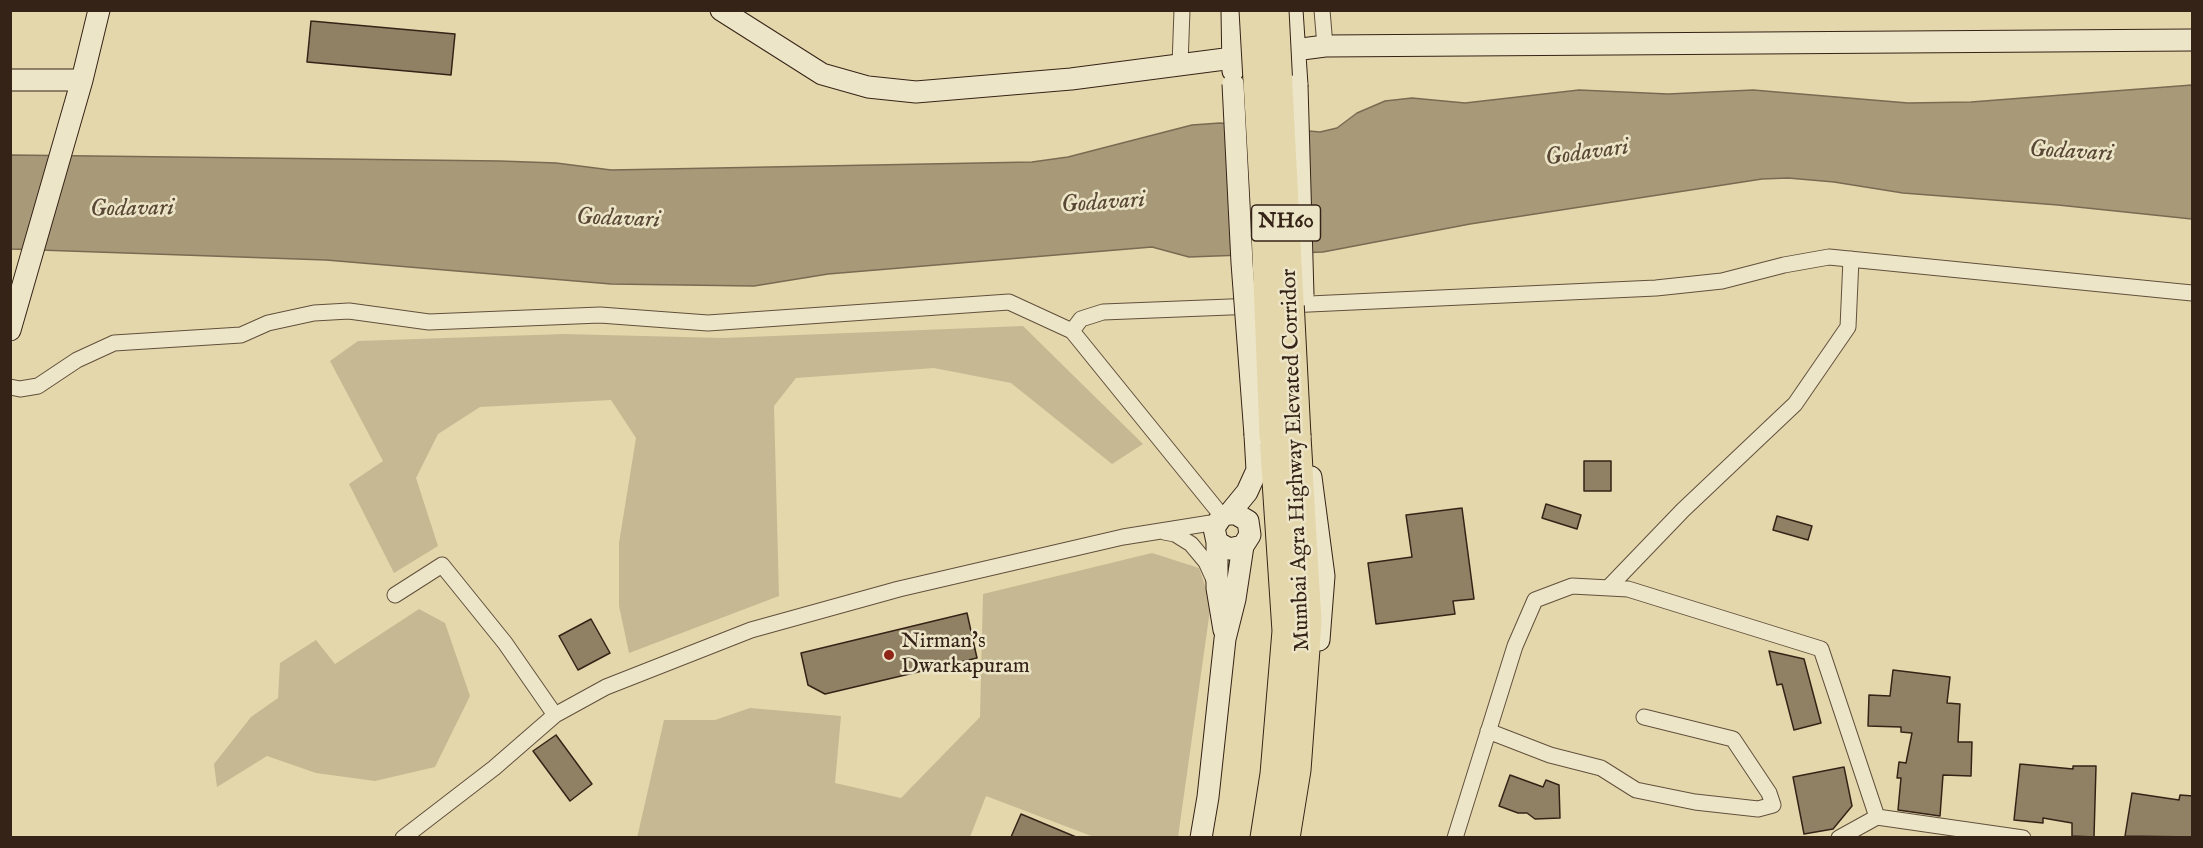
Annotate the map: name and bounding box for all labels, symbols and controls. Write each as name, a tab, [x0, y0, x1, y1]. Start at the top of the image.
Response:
water label: Godavari	[1543, 134, 1631, 174]
water label: Godavari	[2028, 136, 2114, 170]
water label: Godavari	[1060, 187, 1146, 221]
water label: Godavari	[90, 195, 174, 225]
water label: Godavari	[575, 204, 661, 236]
road number: NH60	[1252, 205, 1320, 241]
street label: Mumbai Agra Highway Elevated Corridor	[1277, 268, 1317, 652]
place label: Nirman's Dwarkapuram	[901, 629, 1030, 680]
marker: Nirman's Dwarkapuram	[882, 648, 896, 662]

